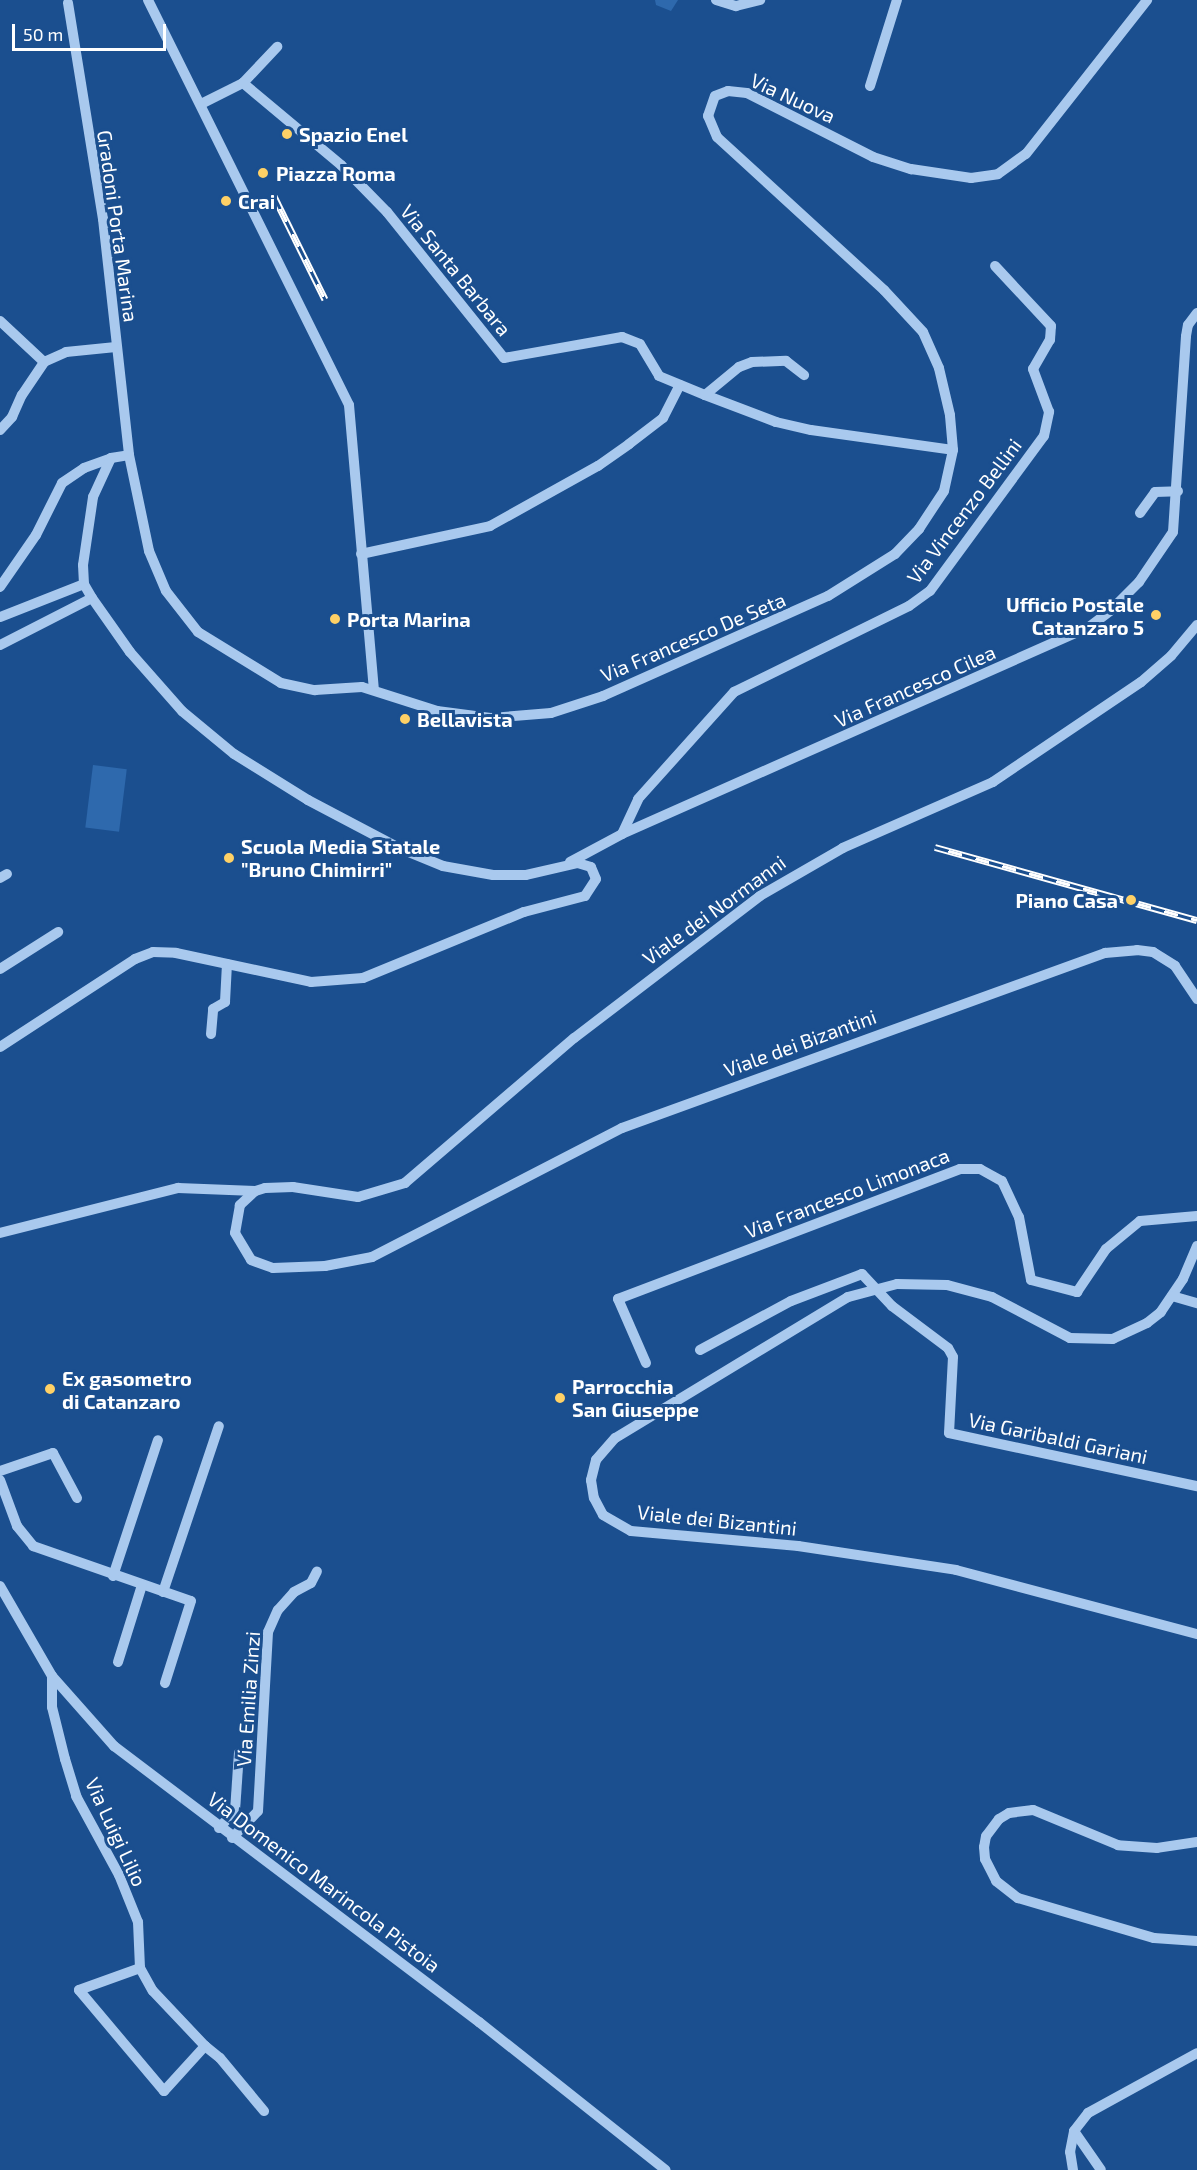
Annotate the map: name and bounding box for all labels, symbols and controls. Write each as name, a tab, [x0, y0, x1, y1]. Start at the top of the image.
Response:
scale bar	[15, 12, 170, 50]
text: 50 m	[23, 23, 63, 45]
street label: Via Nuova	[747, 68, 839, 128]
place label: Spazio Enel	[299, 122, 408, 146]
marker: Spazio Enel	[280, 127, 294, 141]
street label: Gradoni Porta Marina	[93, 128, 143, 324]
place label: Piazza Roma	[276, 161, 396, 185]
marker: Piazza Roma	[254, 164, 272, 182]
place label: Crai	[238, 189, 275, 213]
marker: Crai	[219, 194, 233, 208]
street label: Via Santa Barbara	[396, 199, 516, 341]
street label: Via Vincenzo Bellini	[901, 434, 1027, 588]
street label: Via Francesco De Seta	[597, 587, 789, 687]
place label: Ufficio Postale Catanzaro 5	[1006, 592, 1144, 639]
place label: Porta Marina	[347, 607, 471, 631]
marker: Ufficio Postale Catanzaro 5	[1149, 608, 1163, 622]
marker: Porta Marina	[328, 612, 342, 626]
street label: Via Francesco Cilea	[831, 640, 999, 732]
place label: Bellavista	[417, 707, 513, 731]
marker: Bellavista	[398, 712, 412, 726]
place label: Scuola Media Statale "Bruno Chimirri"	[241, 834, 440, 881]
street label: Viale dei Normanni	[638, 850, 790, 970]
marker: Scuola Media Statale "Bruno Chimirri"	[222, 851, 236, 865]
place label: Piano Casa	[1015, 888, 1118, 912]
marker: Piano Casa	[1122, 891, 1140, 909]
street label: Viale dei Bizantini	[721, 1004, 879, 1082]
street label: Via Francesco Limonaca	[741, 1143, 953, 1243]
place label: Ex gasometro di Catanzaro	[62, 1366, 192, 1413]
place label: Parrocchia San Giuseppe	[572, 1374, 699, 1421]
marker: Ex gasometro di Catanzaro	[43, 1382, 57, 1396]
marker: Parrocchia San Giuseppe	[553, 1391, 567, 1405]
street label: Via Garibaldi Gariani	[966, 1407, 1150, 1469]
street label: Viale dei Bizantini	[636, 1500, 798, 1540]
street label: Via Emilia Zinzi	[231, 1630, 265, 1768]
street label: Via Luigi Lilio	[80, 1774, 152, 1890]
street label: Via Domenico Marincola Pistoia	[203, 1787, 445, 1977]

